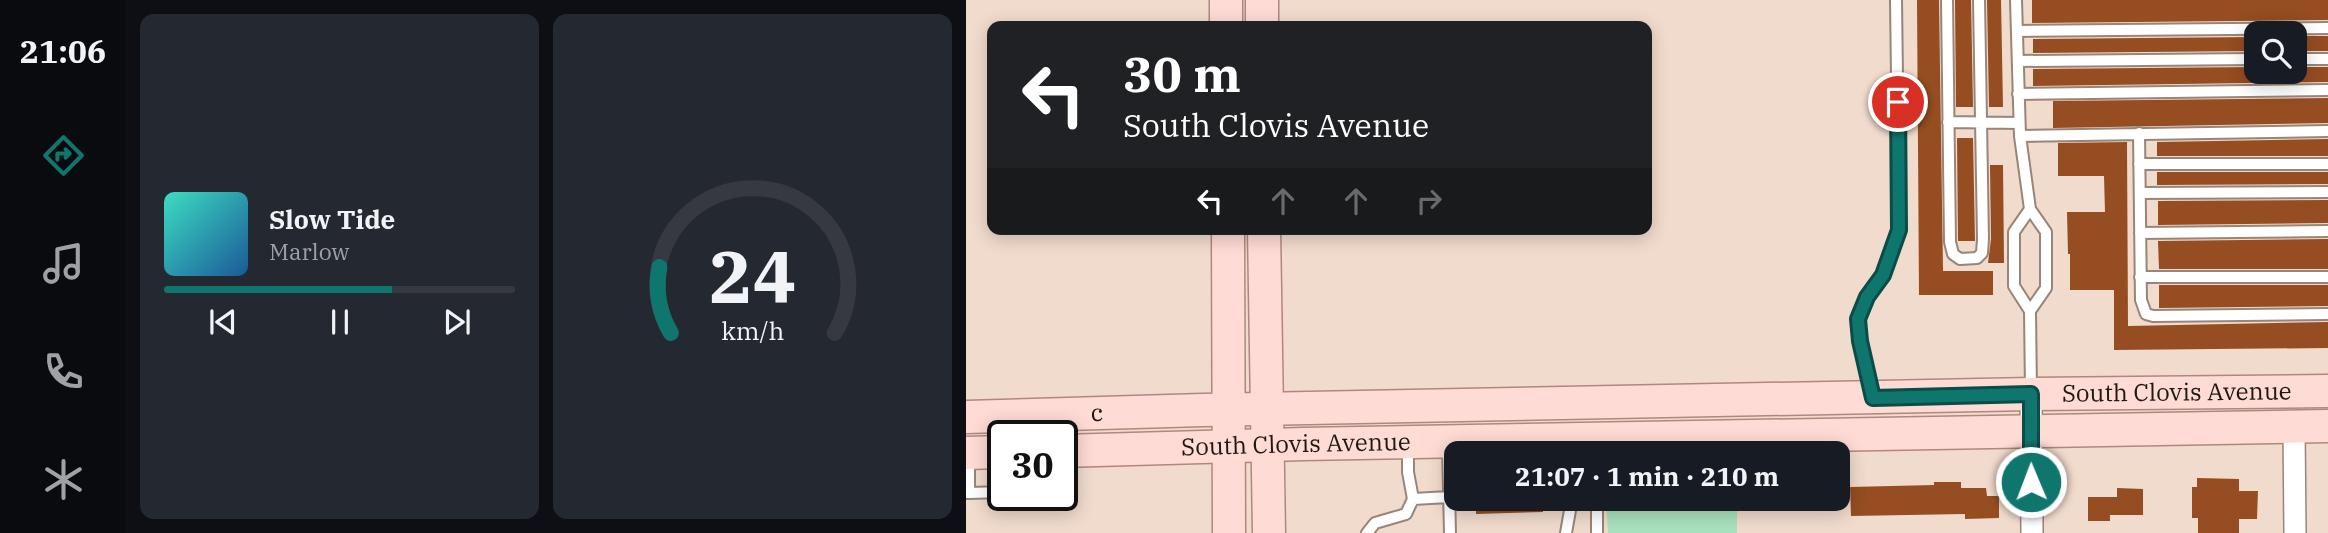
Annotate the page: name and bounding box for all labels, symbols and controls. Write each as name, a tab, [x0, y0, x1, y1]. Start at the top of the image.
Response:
map controls	[2244, 21, 2307, 84]
button: search	[2244, 21, 2307, 84]
text: 21:06	[20, 30, 106, 72]
text: 30 m	[1123, 42, 1241, 105]
icon: left	[1008, 49, 1099, 140]
pin	[1868, 72, 1928, 132]
icon: arrive	[1879, 83, 1917, 121]
text: South Clovis Avenue	[1123, 104, 1429, 146]
icon: directions	[39, 131, 88, 180]
icon: left	[1191, 182, 1229, 220]
icon: ahead	[1264, 182, 1302, 220]
icon: ahead	[1337, 182, 1375, 220]
icon: right	[1410, 182, 1448, 220]
text: Slow Tide	[269, 202, 395, 236]
text: 24	[709, 228, 796, 323]
text: Marlow	[269, 236, 349, 266]
icon: music	[39, 239, 88, 288]
icon: previous	[204, 303, 242, 341]
icon: pause	[321, 303, 359, 341]
icon: next	[438, 303, 476, 341]
text: km/h	[721, 313, 784, 346]
icon: phone	[39, 347, 88, 396]
street label: South Clovis Avenue	[2062, 374, 2292, 409]
street label: c	[1090, 396, 1104, 428]
speed limit sign: 30	[987, 420, 1078, 511]
street label: South Clovis Avenue	[1181, 425, 1411, 463]
position arrow	[1994, 445, 2068, 519]
icon: climate	[39, 455, 88, 504]
text: 21:07 · 1 min · 210 m	[1515, 459, 1779, 493]

